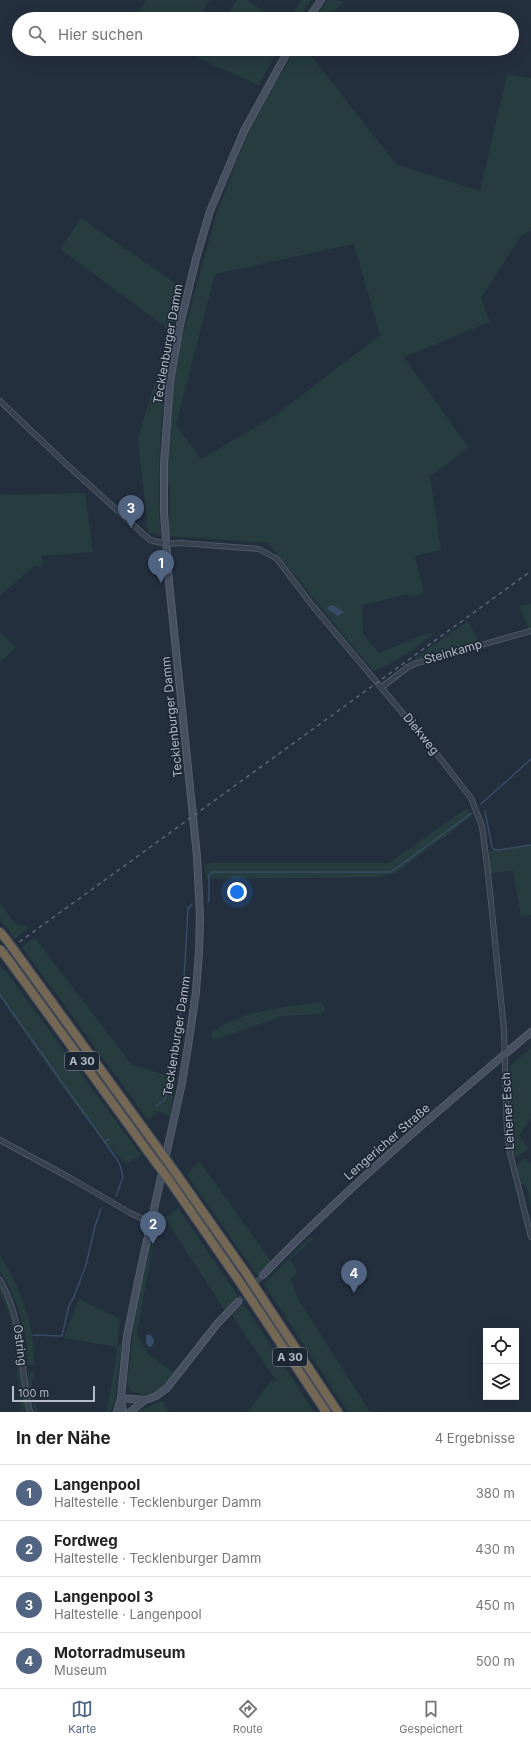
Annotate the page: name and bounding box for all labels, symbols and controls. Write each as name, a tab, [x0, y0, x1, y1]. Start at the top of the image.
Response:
search box	[12, 12, 519, 56]
icon: search	[26, 23, 48, 45]
text: Hier suchen	[58, 25, 143, 44]
street label: Tecklenburger Damm	[150, 283, 185, 405]
pin: 3	[118, 495, 144, 528]
pin: 1	[148, 550, 174, 583]
street label: Steinkamp	[422, 636, 484, 667]
street label: Tecklenburger Damm	[158, 656, 185, 778]
street label: Diekweg	[400, 710, 443, 757]
your location	[227, 882, 247, 902]
street label: Tecklenburger Damm	[160, 975, 193, 1097]
road number: A 30	[65, 1052, 99, 1070]
street label: Lehener Esch	[498, 1072, 517, 1150]
street label: Lengericher Straße	[341, 1100, 433, 1183]
pin: 2	[140, 1211, 166, 1244]
pin: 4	[341, 1260, 367, 1293]
street label: Ostring	[11, 1323, 30, 1366]
map controls	[483, 1328, 519, 1400]
button: locate	[483, 1328, 519, 1364]
road number: A 30	[273, 1348, 307, 1366]
button: layers	[483, 1364, 519, 1400]
scale bar	[12, 1384, 95, 1403]
text: 100 m	[18, 1386, 49, 1400]
text: In der Nähe	[16, 1428, 111, 1448]
text: 4 Ergebnisse	[435, 1430, 515, 1446]
text: Langenpool	[54, 1475, 140, 1494]
text: 1	[26, 1485, 32, 1501]
text: 380 m	[476, 1485, 515, 1501]
text: Haltestelle · Tecklenburger Damm	[54, 1494, 261, 1510]
text: Fordweg	[54, 1531, 118, 1550]
text: 2	[25, 1541, 33, 1557]
text: 430 m	[475, 1541, 515, 1557]
text: Haltestelle · Tecklenburger Damm	[54, 1550, 261, 1566]
text: Langenpool 3	[54, 1587, 153, 1606]
text: 3	[25, 1597, 33, 1613]
text: 450 m	[475, 1597, 515, 1613]
text: Haltestelle · Langenpool	[54, 1606, 202, 1622]
text: Motorradmuseum	[54, 1643, 185, 1662]
text: 4	[25, 1653, 33, 1669]
text: 500 m	[476, 1653, 515, 1669]
text: Museum	[54, 1662, 107, 1678]
tab: Karte	[68, 1698, 96, 1736]
tab: Route	[233, 1698, 263, 1736]
tab: Gespeichert	[399, 1698, 463, 1736]

